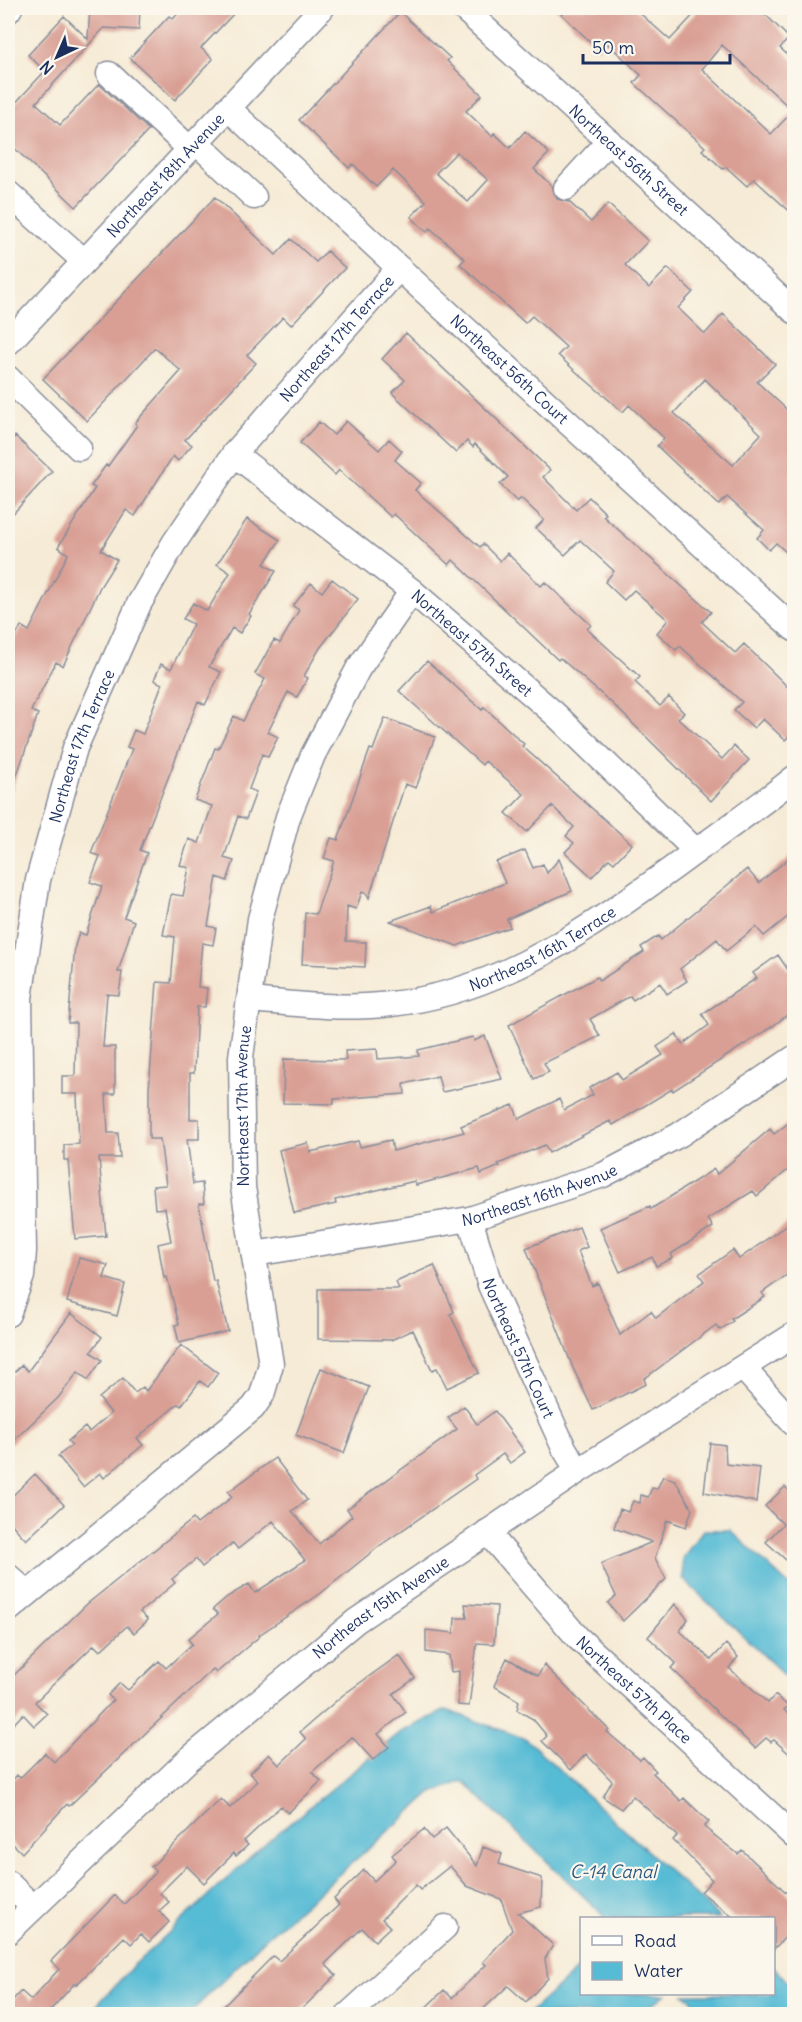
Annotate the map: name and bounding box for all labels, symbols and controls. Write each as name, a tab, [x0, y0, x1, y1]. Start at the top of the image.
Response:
north arrow	[27, 27, 87, 87]
scale bar	[583, 27, 730, 65]
text: 50 m	[592, 36, 634, 59]
text: N	[36, 57, 58, 79]
street label: Northeast 56th Street	[565, 100, 693, 220]
street label: Northeast 18th Avenue	[102, 109, 228, 242]
street label: Northeast 17th Terrace	[275, 271, 398, 406]
street label: Northeast 56th Court	[446, 310, 573, 428]
street label: Northeast 57th Street	[407, 585, 537, 701]
street label: Northeast 17th Terrace	[45, 666, 119, 825]
street label: Northeast 16th Terrace	[466, 901, 619, 996]
street label: Northeast 17th Avenue	[231, 1024, 255, 1187]
street label: Northeast 16th Avenue	[460, 1159, 621, 1230]
street label: Northeast 57th Court	[478, 1276, 559, 1422]
street label: Northeast 15th Avenue	[308, 1551, 452, 1663]
street label: Northeast 57th Place	[572, 1632, 696, 1747]
water label: C-14 Canal	[570, 1860, 659, 1883]
legend	[580, 1917, 775, 1995]
text: Road	[634, 1929, 677, 1952]
text: Water	[634, 1959, 684, 1982]

